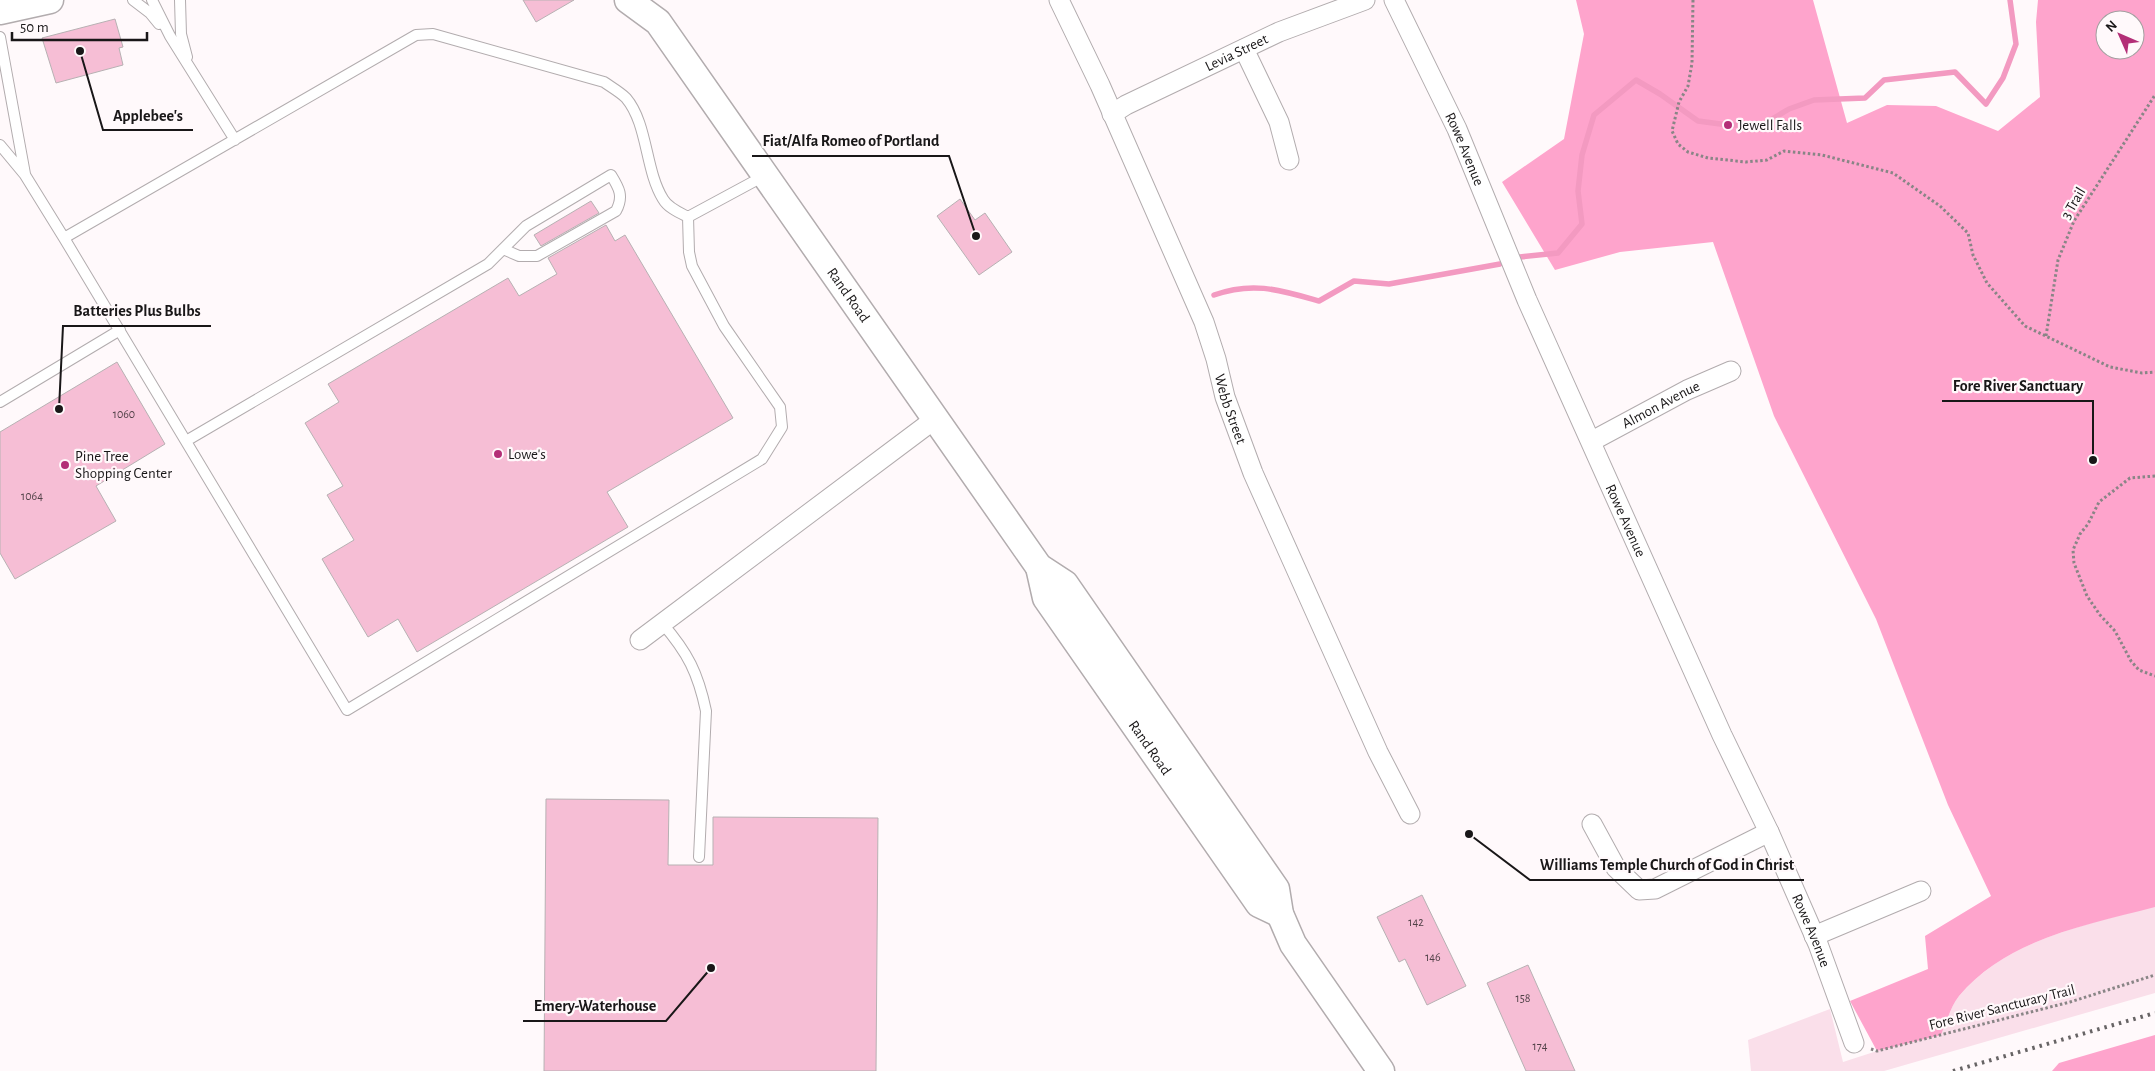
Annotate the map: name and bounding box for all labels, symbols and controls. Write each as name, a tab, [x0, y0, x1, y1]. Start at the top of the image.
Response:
scale bar	[12, 10, 148, 42]
north arrow	[2095, 10, 2145, 60]
text: N	[2103, 18, 2120, 35]
text: 50 m	[20, 20, 49, 35]
street label: Levia Street	[1203, 31, 1271, 74]
callout: Applebee's	[103, 99, 193, 130]
text: Applebee's	[113, 108, 183, 124]
street label: Rowe Avenue	[1442, 110, 1486, 188]
place label: Jewell Falls	[1738, 118, 1802, 133]
marker: Jewell Falls	[1722, 119, 1734, 131]
callout: Fiat/Alfa Romeo of Portland	[752, 125, 949, 156]
text: Fiat/Alfa Romeo of Portland	[762, 133, 940, 149]
street label: 3 Trail	[2058, 185, 2088, 222]
street label: Rand Road	[824, 265, 873, 325]
callout: Batteries Plus Bulbs	[63, 295, 211, 326]
text: Batteries Plus Bulbs	[73, 303, 201, 319]
callout: Fore River Sanctuary	[1942, 370, 2093, 401]
street label: Webb Street	[1212, 372, 1249, 446]
street label: Almon Avenue	[1620, 378, 1702, 431]
text: Fore River Sanctuary	[1953, 378, 2084, 395]
house number: 1060	[113, 408, 135, 420]
place label: Lowe's	[508, 447, 546, 462]
marker: Lowe's	[492, 448, 504, 460]
place label: Pine Tree Shopping Center	[75, 449, 172, 481]
marker: Pine Tree Shopping Center	[59, 459, 71, 471]
street label: Rowe Avenue	[1603, 482, 1648, 559]
house number: 1064	[21, 490, 43, 502]
street label: Rand Road	[1126, 718, 1174, 778]
callout: Williams Temple Church of God in Christ	[1530, 849, 1804, 880]
text: Williams Temple Church of God in Christ	[1540, 857, 1795, 873]
street label: Rowe Avenue	[1789, 892, 1833, 969]
house number: 142	[1408, 916, 1424, 928]
house number: 146	[1425, 951, 1441, 963]
street label: Fore River Sancturary Trail	[1928, 982, 2077, 1033]
callout: Emery-Waterhouse	[523, 990, 666, 1021]
house number: 158	[1516, 992, 1531, 1004]
text: Emery-Waterhouse	[534, 998, 657, 1015]
house number: 174	[1533, 1040, 1548, 1052]

